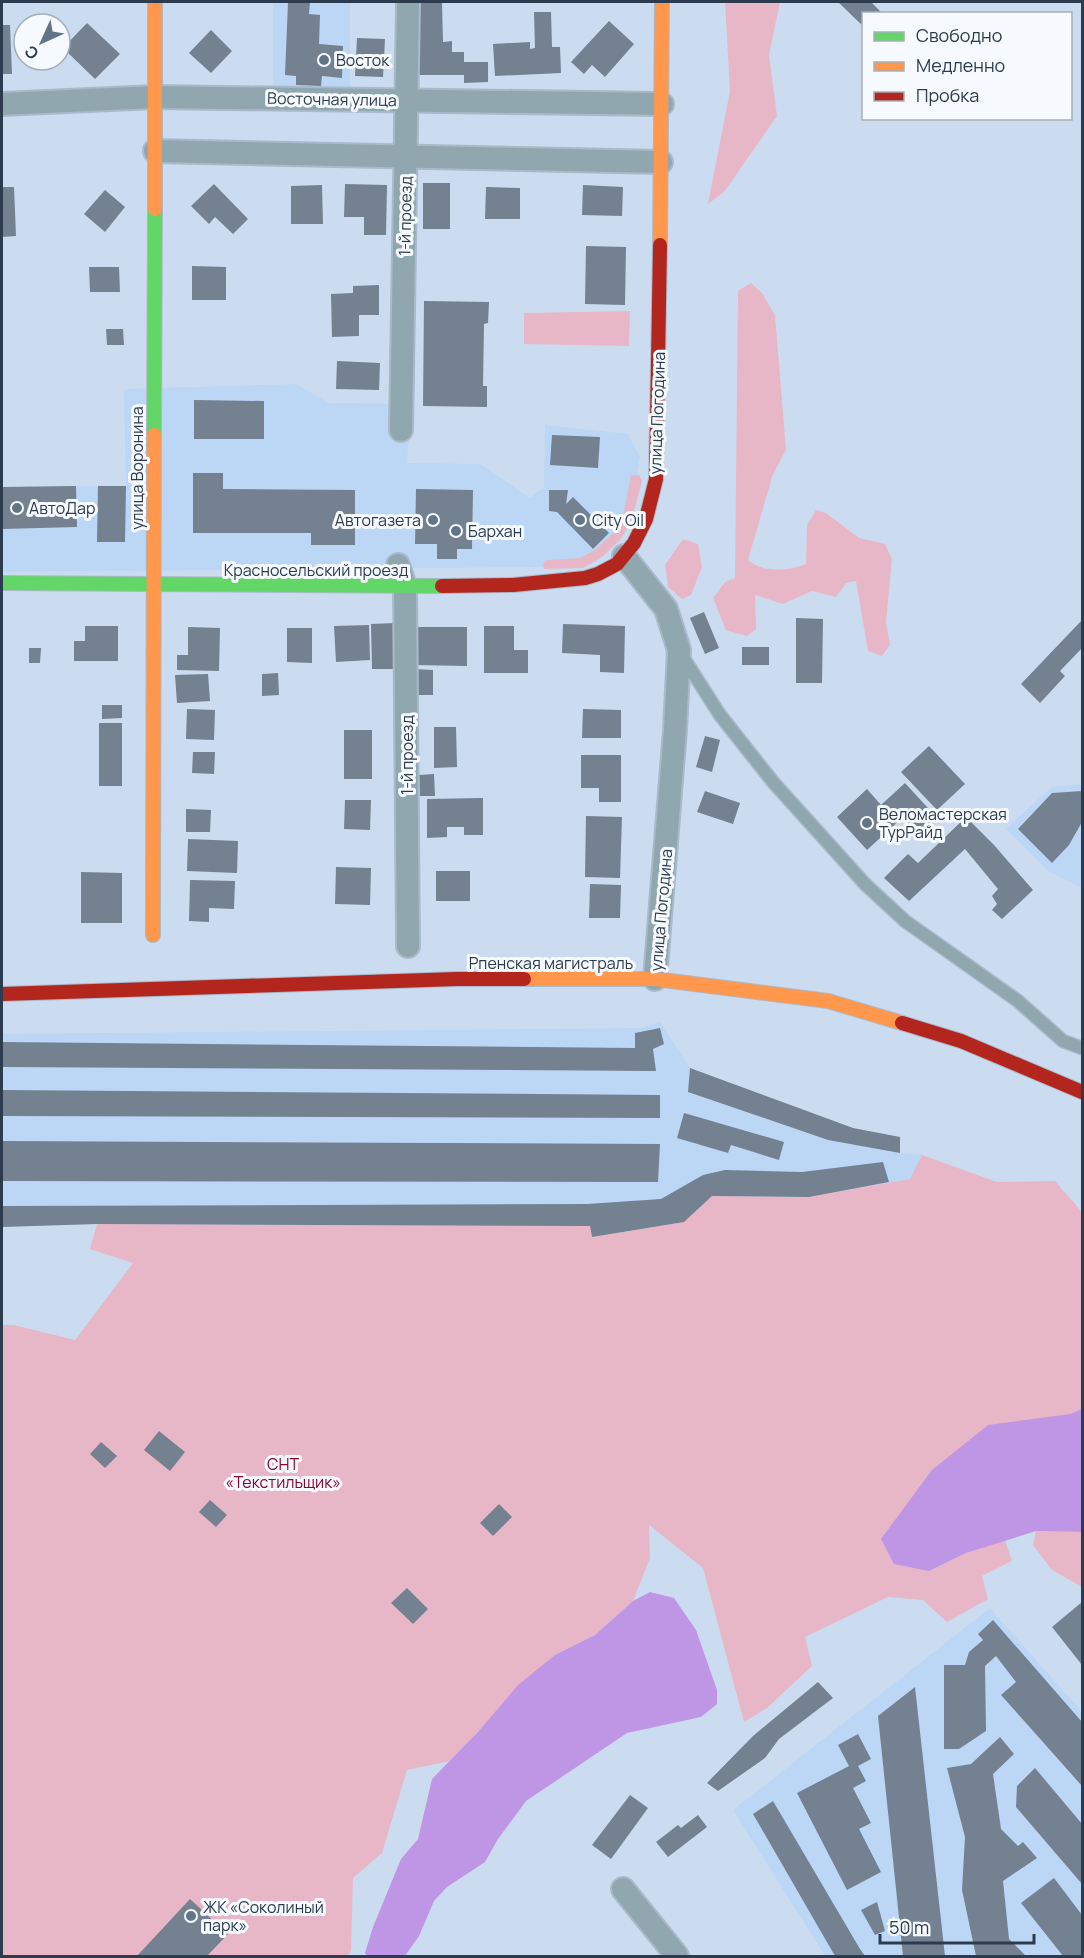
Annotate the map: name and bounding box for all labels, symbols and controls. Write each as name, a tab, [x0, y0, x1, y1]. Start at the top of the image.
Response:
north arrow	[12, 12, 72, 72]
legend	[862, 12, 1072, 120]
text: Свободно	[916, 23, 1002, 47]
text: С	[19, 41, 43, 65]
place label: Восток	[336, 49, 390, 71]
marker: Восток	[317, 53, 331, 67]
text: Медленно	[916, 53, 1005, 77]
text: Пробка	[916, 83, 979, 107]
street label: Восточная улица	[267, 87, 397, 111]
street label: 1-й проезд	[393, 175, 417, 256]
street label: улица Погодина	[644, 351, 670, 475]
street label: улица Воронина	[126, 406, 148, 530]
place label: АвтоДар	[29, 497, 95, 519]
marker: АвтоДар	[10, 501, 24, 515]
place label: Автогазета	[335, 509, 421, 531]
place label: City Oil	[592, 509, 644, 531]
marker: Автогазета	[426, 513, 440, 527]
marker: City Oil	[573, 513, 587, 527]
place label: Бархан	[468, 520, 522, 542]
marker: Бархан	[449, 524, 463, 538]
street label: Красносельский проезд	[224, 559, 409, 581]
street label: 1-й проезд	[396, 715, 418, 795]
place label: Веломастерская ТурРайд	[879, 803, 1007, 843]
marker: Веломастерская ТурРайд	[860, 816, 874, 830]
street label: улица Погодина	[645, 848, 677, 972]
street label: Рпенская магистраль	[469, 952, 633, 974]
park label: СНТ «Текстильщик»	[225, 1453, 341, 1493]
place label: ЖК «Соколиный парк»	[203, 1896, 324, 1936]
scale bar	[880, 1907, 1034, 1945]
marker: ЖК «Соколиный парк»	[184, 1909, 198, 1923]
text: 50 m	[889, 1915, 929, 1939]

